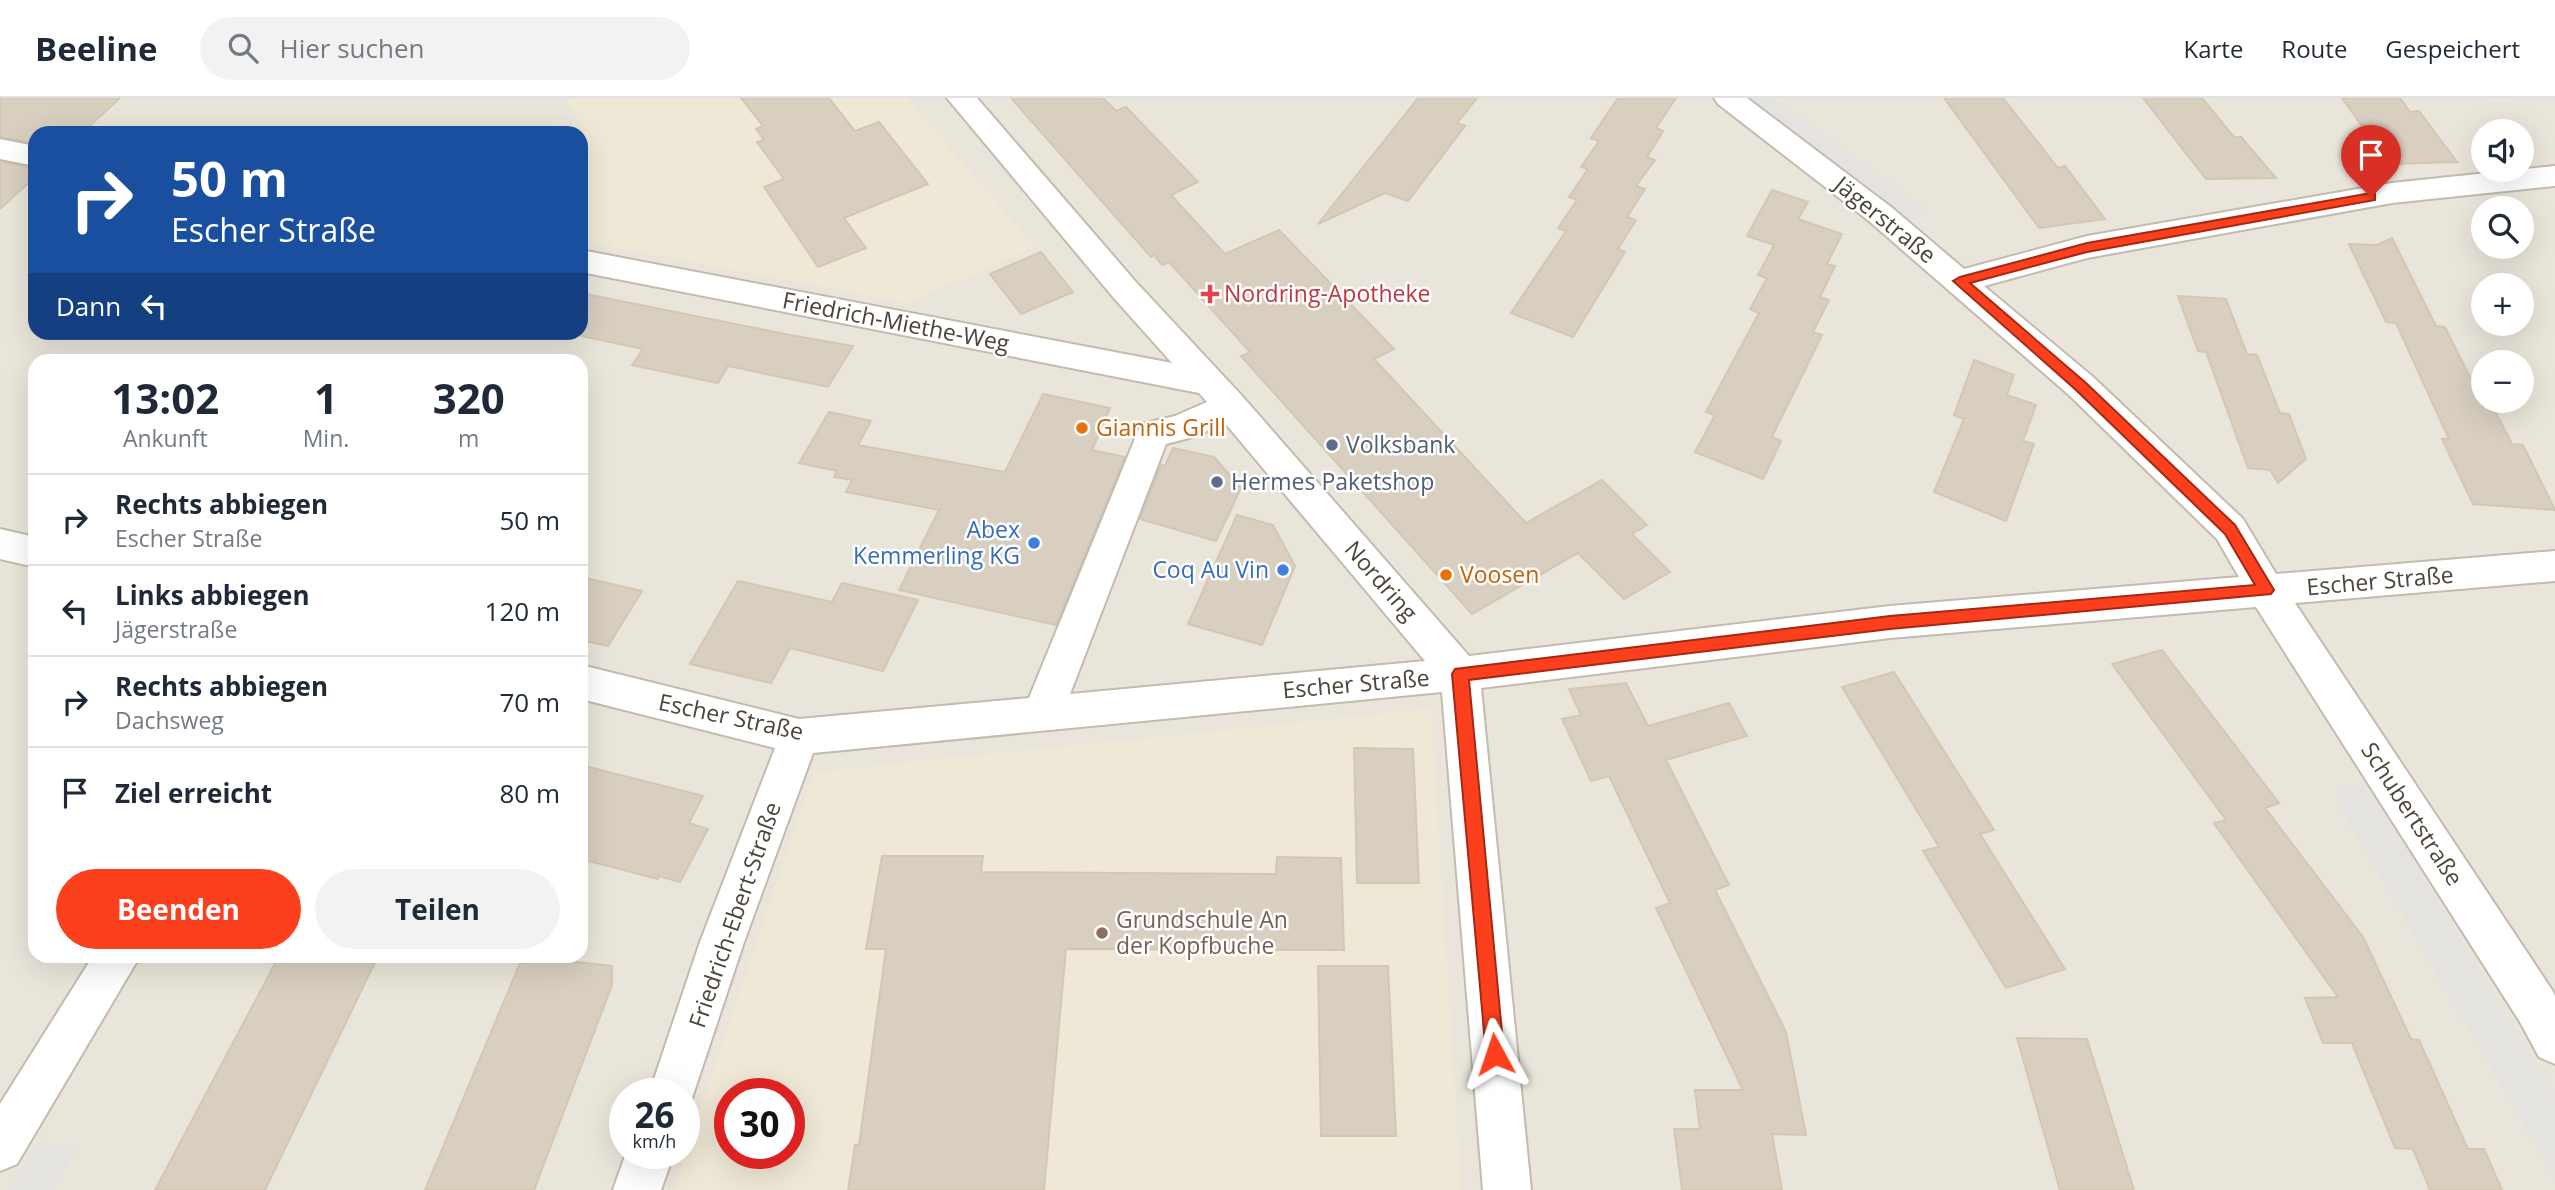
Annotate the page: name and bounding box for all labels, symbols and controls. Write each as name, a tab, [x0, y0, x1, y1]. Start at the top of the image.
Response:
search box	[200, 17, 690, 80]
text: Beeline	[35, 26, 158, 71]
icon: search	[224, 29, 262, 67]
text: Hier suchen	[280, 30, 425, 66]
text: Karte	[2183, 32, 2243, 65]
text: Route	[2281, 32, 2347, 65]
text: Gespeichert	[2385, 32, 2520, 65]
map controls	[2471, 119, 2534, 413]
button: sound	[2471, 119, 2534, 182]
pin	[2341, 125, 2401, 197]
icon: arrive	[2352, 136, 2390, 174]
text: 50 m	[171, 145, 288, 211]
icon: right	[56, 154, 147, 245]
street label: Jägerstraße	[1826, 167, 1943, 270]
button: search	[2471, 196, 2534, 259]
text: Escher Straße	[171, 208, 376, 251]
button: +	[2471, 273, 2534, 336]
place label: Nordring-Apotheke	[1224, 277, 1431, 309]
street label: Friedrich-Miethe-Weg	[780, 283, 1013, 359]
marker: Nordring-Apotheke	[1202, 286, 1218, 302]
icon: left	[135, 287, 173, 325]
text: Dann	[56, 288, 121, 324]
button: −	[2471, 350, 2534, 413]
text: 13:02	[111, 369, 219, 426]
text: 1	[314, 369, 338, 426]
text: 320	[433, 369, 505, 426]
place label: Giannis Grill	[1096, 411, 1226, 443]
marker: Giannis Grill	[1074, 420, 1090, 436]
text: Ankunft	[123, 422, 208, 454]
text: Min.	[303, 422, 349, 454]
text: m	[458, 422, 479, 454]
place label: Volksbank	[1346, 428, 1455, 460]
marker: Volksbank	[1324, 437, 1340, 453]
place label: Hermes Paketshop	[1231, 465, 1434, 497]
marker: Hermes Paketshop	[1209, 474, 1225, 490]
text: Rechts abbiegen	[115, 486, 328, 522]
icon: right	[56, 501, 94, 539]
text: 50 m	[499, 502, 560, 538]
place label: Abex Kemmerling KG	[853, 513, 1020, 571]
text: Escher Straße	[115, 522, 262, 554]
street label: Nordring	[1338, 533, 1426, 628]
marker: Abex Kemmerling KG	[1026, 535, 1042, 551]
place label: Coq Au Vin	[1152, 553, 1269, 585]
place label: Voosen	[1460, 558, 1539, 590]
street label: Escher Straße	[2305, 558, 2455, 602]
marker: Coq Au Vin	[1275, 562, 1291, 578]
marker: Voosen	[1438, 567, 1454, 583]
text: Links abbiegen	[115, 577, 310, 613]
icon: left	[56, 592, 94, 630]
text: 120 m	[485, 593, 560, 629]
text: Jägerstraße	[115, 613, 237, 645]
street label: Escher Straße	[1281, 661, 1431, 705]
text: Rechts abbiegen	[115, 668, 328, 704]
icon: right	[56, 683, 94, 721]
text: 70 m	[499, 684, 560, 720]
street label: Escher Straße	[656, 685, 807, 747]
text: Dachsweg	[115, 704, 224, 736]
street label: Schubertstraße	[2354, 736, 2471, 891]
icon: arrive	[56, 774, 94, 812]
text: Ziel erreicht	[115, 775, 272, 811]
text: 80 m	[499, 775, 560, 811]
street label: Friedrich-Ebert-Straße	[680, 798, 788, 1032]
button: Beenden	[56, 869, 301, 949]
button: Teilen	[315, 869, 560, 949]
place label: Grundschule An der Kopfbuche	[1116, 903, 1288, 961]
marker: Grundschule An der Kopfbuche	[1094, 925, 1110, 941]
position arrow	[1458, 1017, 1532, 1091]
speed limit sign: 30	[714, 1078, 805, 1169]
text: 26	[634, 1091, 675, 1138]
text: km/h	[633, 1129, 676, 1153]

